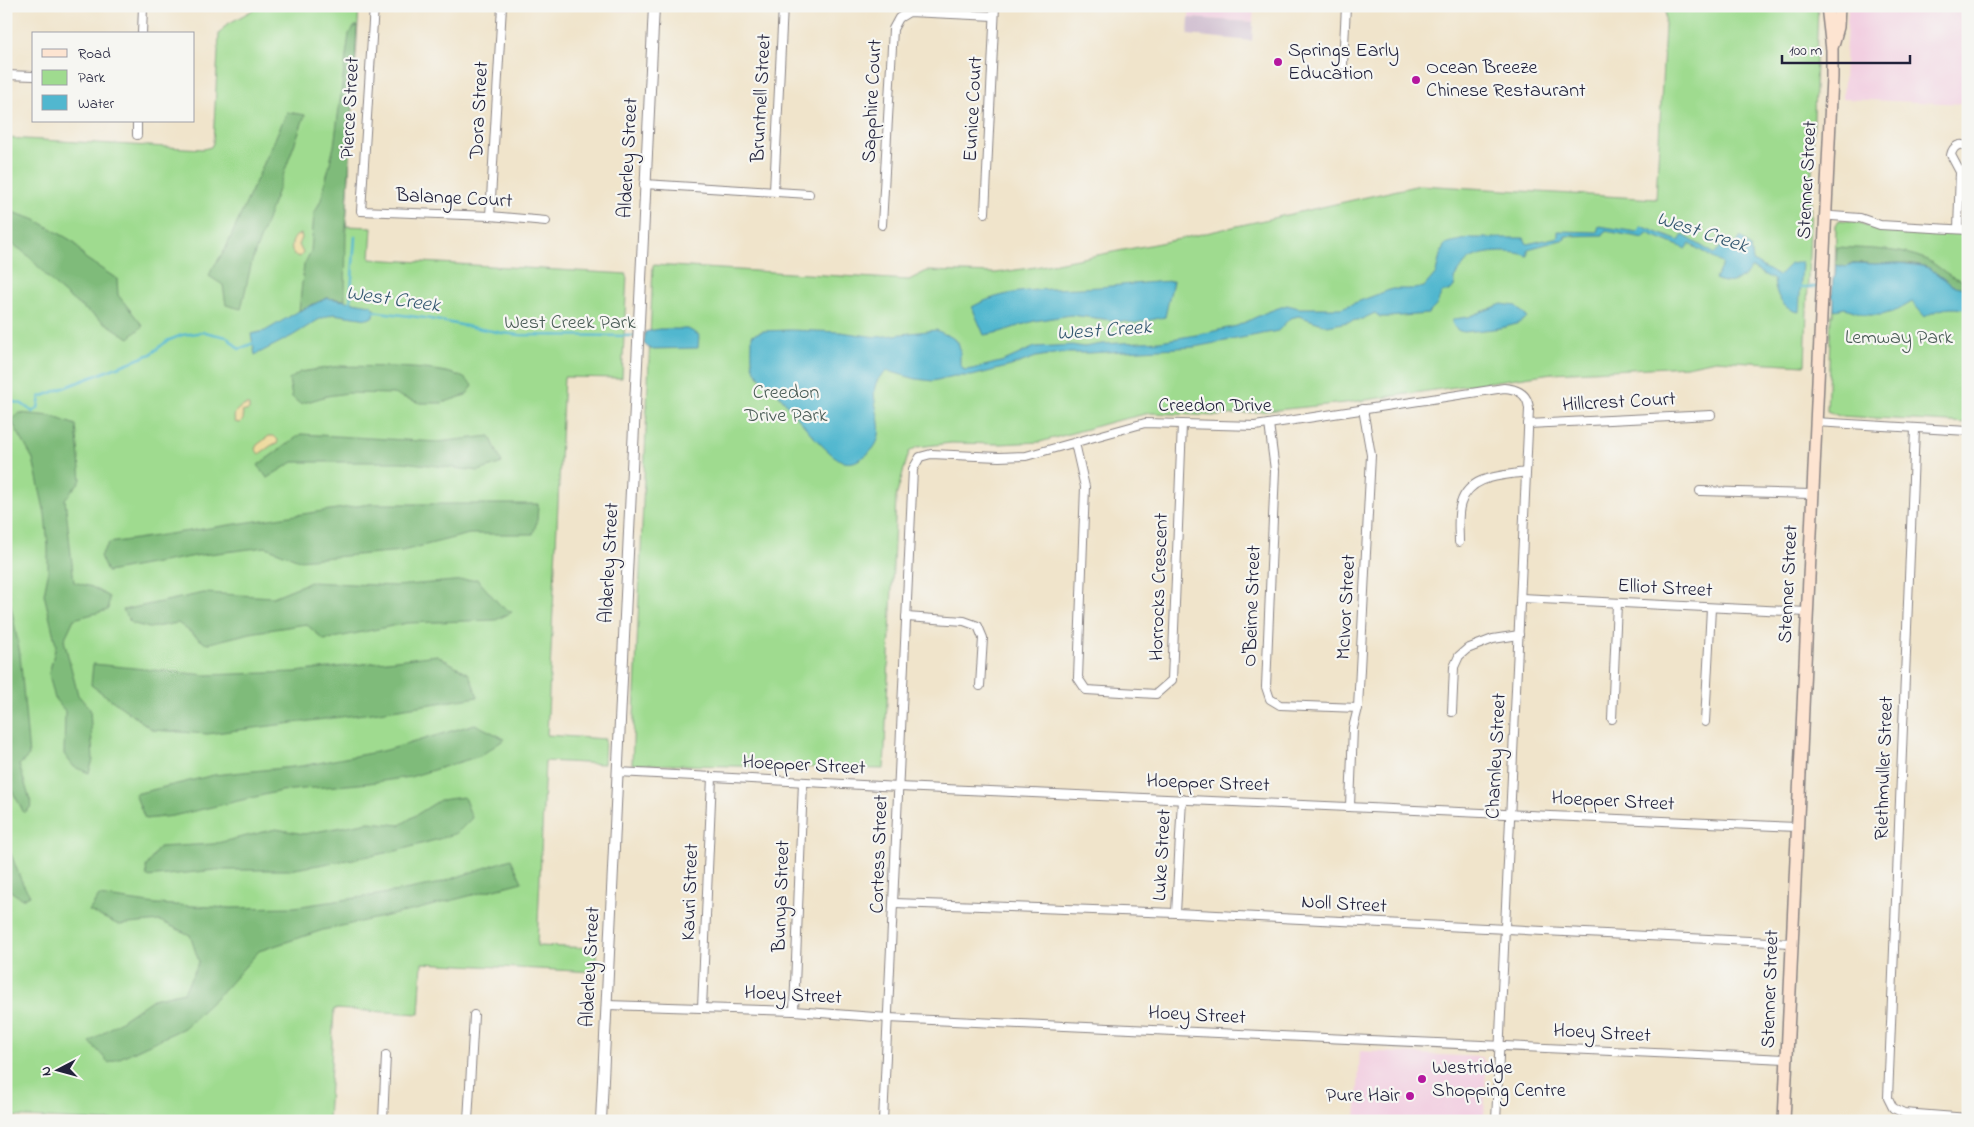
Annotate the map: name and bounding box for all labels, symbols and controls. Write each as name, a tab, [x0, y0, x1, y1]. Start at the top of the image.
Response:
legend	[32, 32, 195, 122]
scale bar	[1782, 32, 1909, 64]
street label: Bruntnell Street	[744, 33, 780, 164]
place label: Springs Early Education	[1288, 37, 1399, 89]
street label: Sapphire Court	[855, 38, 891, 164]
text: 100 m	[1789, 40, 1822, 62]
text: Road	[78, 43, 111, 65]
place label: Ocean Breeze Chinese Restaurant	[1426, 54, 1586, 106]
street label: Eunice Court	[957, 55, 991, 162]
street label: Pierce Street	[334, 56, 368, 160]
marker: Springs Early Education	[1272, 56, 1284, 68]
street label: Dora Street	[463, 60, 497, 160]
text: Park	[78, 67, 106, 89]
marker: Ocean Breeze Chinese Restaurant	[1410, 74, 1422, 86]
text: Water	[78, 93, 114, 115]
street label: Alderley Street	[611, 97, 647, 219]
street label: Stenner Street	[1790, 120, 1826, 240]
street label: Balange Court	[394, 181, 513, 218]
water label: West Creek	[1652, 204, 1752, 262]
water label: West Creek	[344, 279, 443, 322]
park label: West Creek Park	[504, 309, 636, 338]
water label: West Creek	[1056, 313, 1153, 349]
park label: Lemway Park	[1845, 324, 1953, 353]
park label: Creedon Drive Park	[744, 379, 828, 431]
street label: Hillcrest Court	[1562, 386, 1677, 420]
street label: Creedon Drive	[1158, 392, 1272, 421]
street label: Alderley Street	[592, 502, 628, 624]
street label: Horrocks Crescent	[1143, 512, 1177, 662]
street label: Stenner Street	[1771, 524, 1807, 644]
street label: O'Beirne Street	[1236, 544, 1270, 667]
street label: McIvor Street	[1330, 553, 1364, 660]
street label: Elliot Street	[1617, 572, 1713, 606]
street label: Charnley Street	[1479, 692, 1515, 820]
street label: Riethmuller Street	[1868, 695, 1902, 840]
street label: Hoepper Street	[742, 748, 867, 784]
street label: Hoepper Street	[1146, 767, 1270, 801]
street label: Hoepper Street	[1551, 784, 1676, 820]
street label: Cortess Street	[863, 794, 897, 914]
street label: Luke Street	[1146, 808, 1180, 902]
street label: Bunya Street	[766, 839, 798, 953]
street label: Kauri Street	[675, 843, 707, 941]
street label: Noll Street	[1301, 888, 1388, 922]
street label: Alderley Street	[573, 906, 609, 1028]
street label: Stenner Street	[1754, 929, 1788, 1049]
street label: Hoey Street	[744, 979, 843, 1013]
street label: Hoey Street	[1148, 999, 1247, 1033]
street label: Hoey Street	[1553, 1017, 1652, 1051]
north arrow	[32, 1044, 82, 1094]
place label: Westridge Shopping Centre	[1432, 1054, 1566, 1107]
text: N	[36, 1065, 57, 1077]
marker: Westridge Shopping Centre	[1416, 1073, 1428, 1085]
place label: Pure Hair	[1326, 1082, 1401, 1111]
marker: Pure Hair	[1404, 1090, 1416, 1102]

